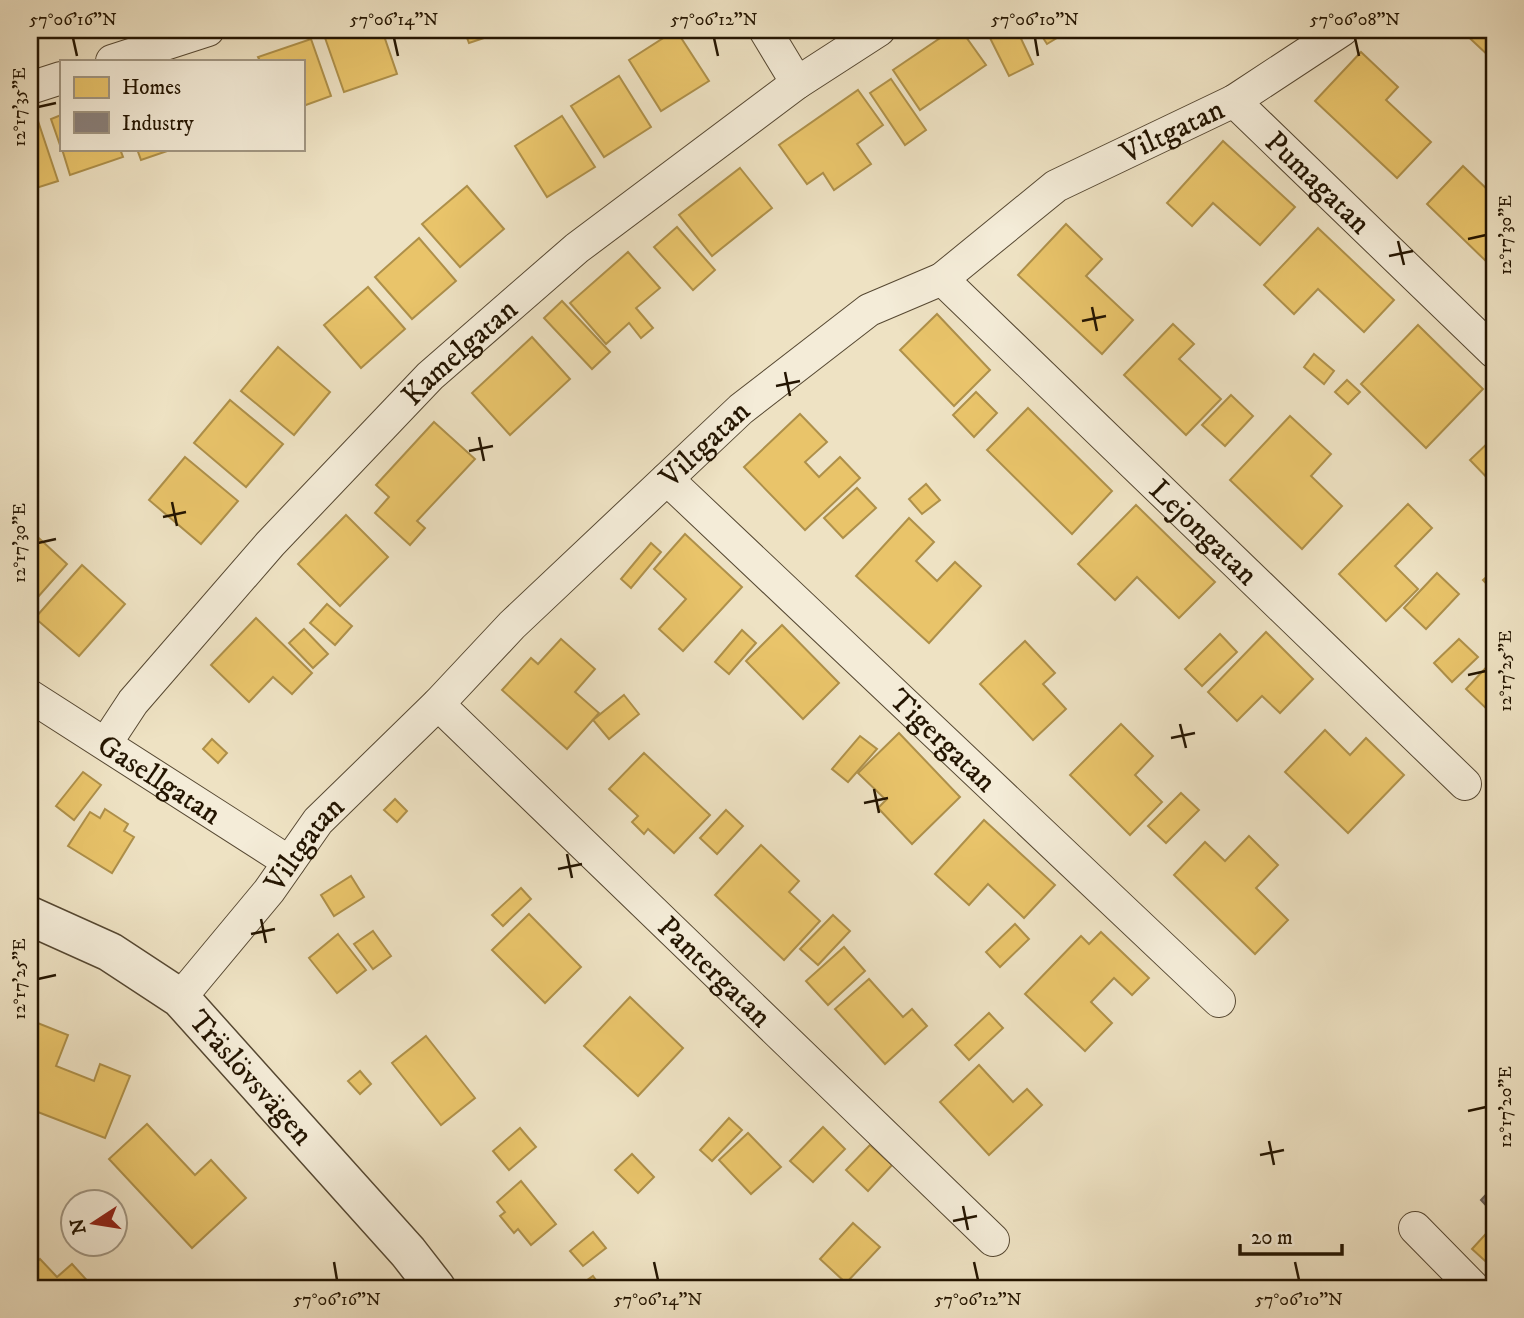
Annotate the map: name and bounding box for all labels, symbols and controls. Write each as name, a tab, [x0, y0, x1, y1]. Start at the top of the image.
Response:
text: 57°06'16"N	[29, 9, 117, 31]
text: 57°06'14"N	[350, 9, 438, 31]
text: 57°06'12"N	[670, 9, 758, 31]
text: 57°06'10"N	[991, 9, 1079, 31]
text: 57°06'08"N	[1310, 9, 1400, 31]
legend	[60, 60, 304, 150]
text: 12°17'35"E	[9, 67, 31, 147]
text: Homes	[122, 75, 181, 101]
street label: Viltgatan	[1114, 91, 1231, 173]
text: Industry	[122, 111, 195, 137]
street label: Pumagatan	[1257, 124, 1378, 243]
text: 12°17'30"E	[1495, 195, 1517, 275]
street label: Kamelgatan	[394, 291, 526, 414]
street label: Viltgatan	[652, 393, 759, 497]
street label: Lejongatan	[1141, 472, 1265, 594]
text: 12°17'30"E	[9, 503, 31, 583]
text: 12°17'25"E	[1495, 630, 1517, 712]
street label: Tigergatan	[881, 682, 1004, 801]
street label: Gasellgatan	[90, 727, 228, 834]
street label: Viltgatan	[257, 789, 353, 900]
street label: Pantergatan	[649, 909, 779, 1036]
text: 12°17'25"E	[9, 938, 31, 1020]
street label: Träslövsvägen	[180, 1003, 320, 1154]
text: 12°17'20"E	[1495, 1066, 1517, 1148]
north arrow	[60, 1188, 130, 1258]
scale bar	[1240, 1213, 1342, 1257]
text: N	[66, 1216, 92, 1236]
text: 20 m	[1251, 1225, 1293, 1251]
text: 57°06'16"N	[293, 1289, 381, 1311]
text: 57°06'14"N	[614, 1289, 702, 1311]
text: 57°06'12"N	[934, 1289, 1022, 1311]
text: 57°06'10"N	[1255, 1289, 1343, 1311]

